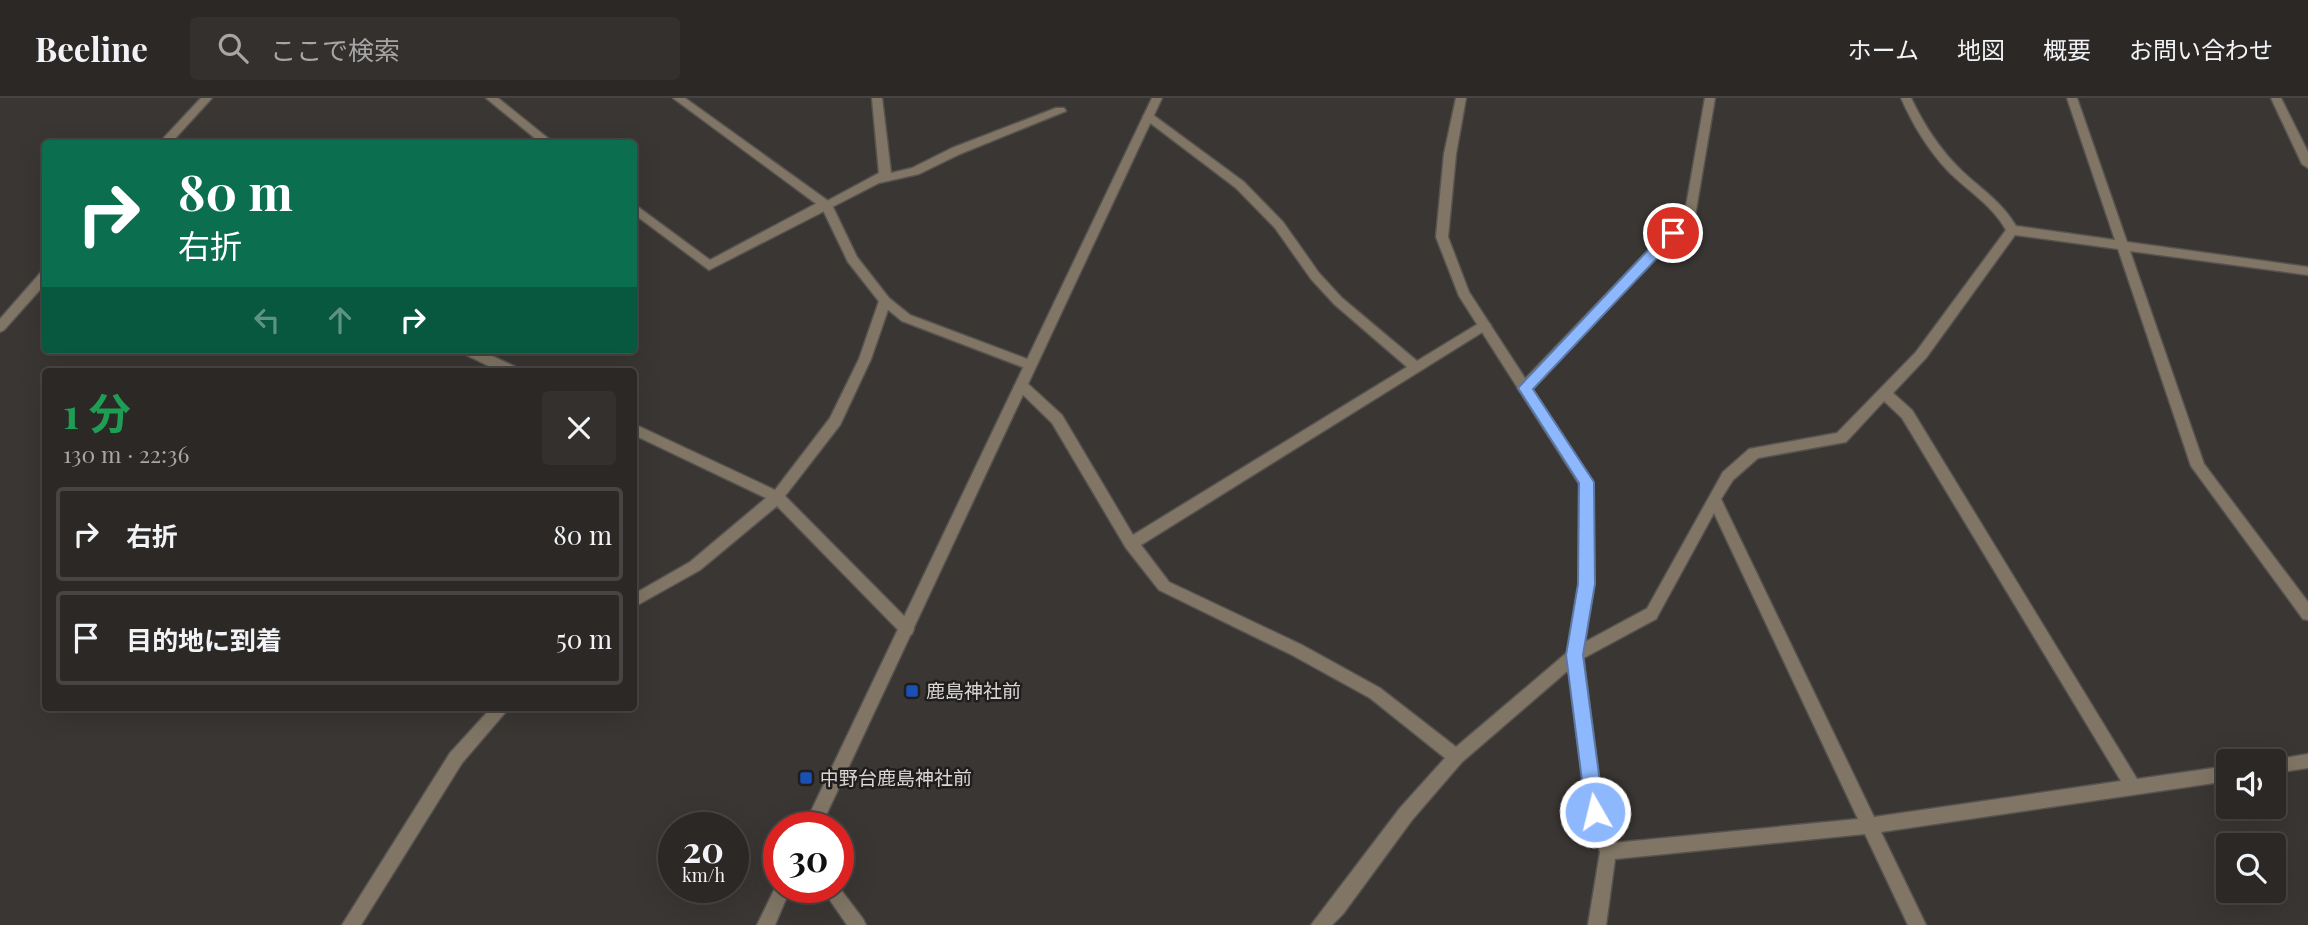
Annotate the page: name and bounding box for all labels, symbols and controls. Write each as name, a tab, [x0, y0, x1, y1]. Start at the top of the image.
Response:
search box	[190, 17, 680, 80]
text: Beeline	[35, 26, 148, 70]
icon: search	[214, 29, 252, 67]
text: ここで検索	[270, 32, 400, 67]
text: ホーム	[1848, 33, 1919, 65]
text: 地図	[1957, 33, 2005, 65]
text: 概要	[2043, 33, 2091, 65]
text: お問い合わせ	[2129, 33, 2273, 65]
text: 80 m	[178, 158, 293, 223]
icon: right	[63, 168, 154, 259]
pin	[1643, 203, 1703, 263]
icon: arrive	[1654, 214, 1692, 252]
text: 右折	[178, 223, 242, 266]
icon: left	[248, 301, 286, 339]
icon: ahead	[321, 301, 359, 339]
icon: right	[394, 301, 432, 339]
text: 1 分	[63, 384, 131, 440]
button: close	[542, 391, 616, 465]
text: 130 m · 22:36	[63, 438, 189, 469]
icon: right	[67, 515, 105, 553]
text: 80 m	[553, 517, 612, 552]
text: 右折	[126, 518, 178, 553]
icon: arrive	[67, 619, 105, 657]
text: 50 m	[556, 621, 612, 656]
text: 目的地に到着	[126, 622, 282, 657]
place label: 鹿島神社前	[926, 677, 1021, 703]
marker: 鹿島神社前	[904, 683, 920, 699]
map controls	[2216, 749, 2286, 903]
button: sound	[2216, 749, 2286, 819]
place label: 中野台鹿島神社前	[820, 764, 972, 790]
marker: 中野台鹿島神社前	[798, 770, 814, 786]
position arrow	[1558, 775, 1632, 849]
speed limit sign: 30	[763, 812, 854, 903]
text: 20	[683, 825, 724, 872]
button: search	[2216, 833, 2286, 903]
text: km/h	[682, 863, 725, 887]

